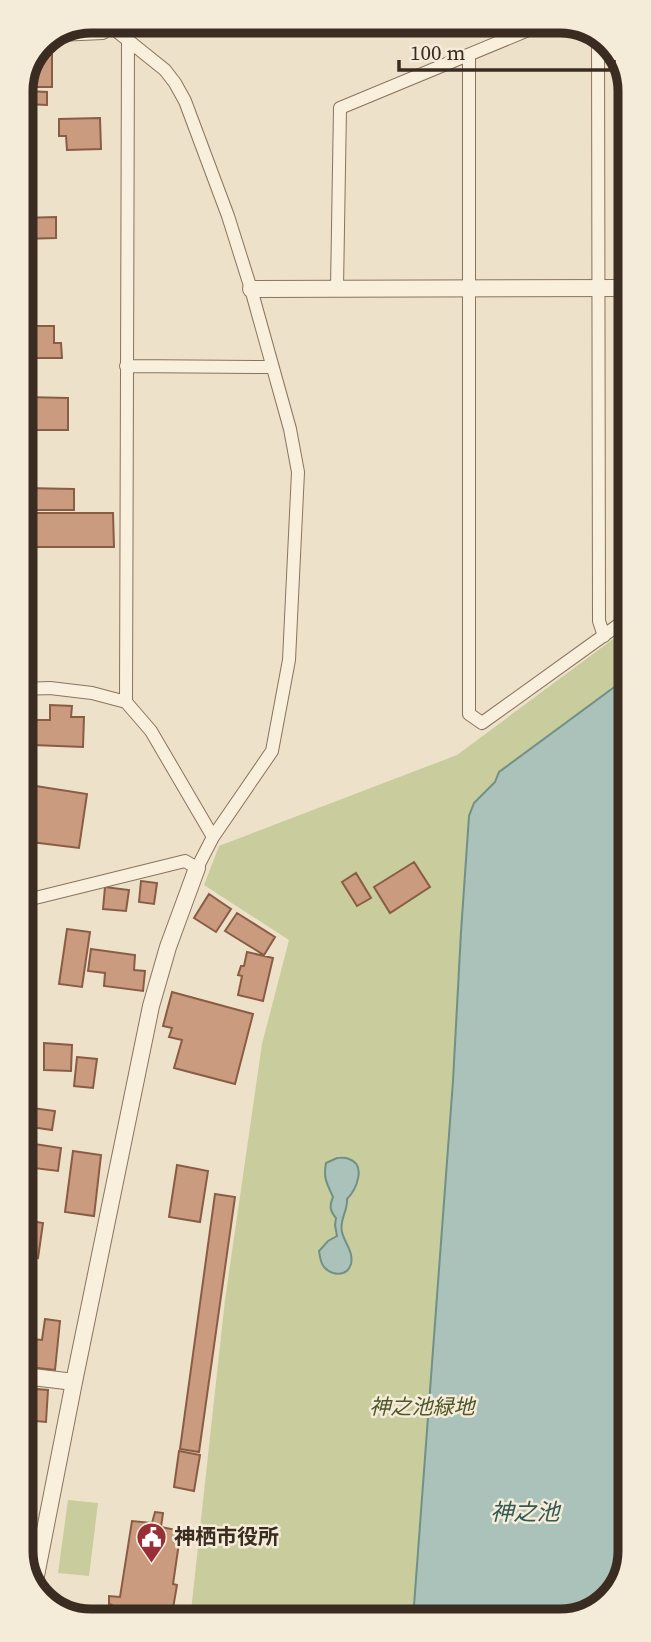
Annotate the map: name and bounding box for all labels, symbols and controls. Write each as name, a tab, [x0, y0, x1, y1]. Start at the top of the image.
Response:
scale bar	[399, 28, 614, 72]
text: 100 m	[410, 38, 465, 67]
park label: 神之池緑地	[370, 1392, 476, 1421]
water label: 神之池	[491, 1496, 562, 1528]
public building icon: 神栖市役所	[134, 1520, 168, 1564]
place label: 神栖市役所	[174, 1522, 279, 1551]

